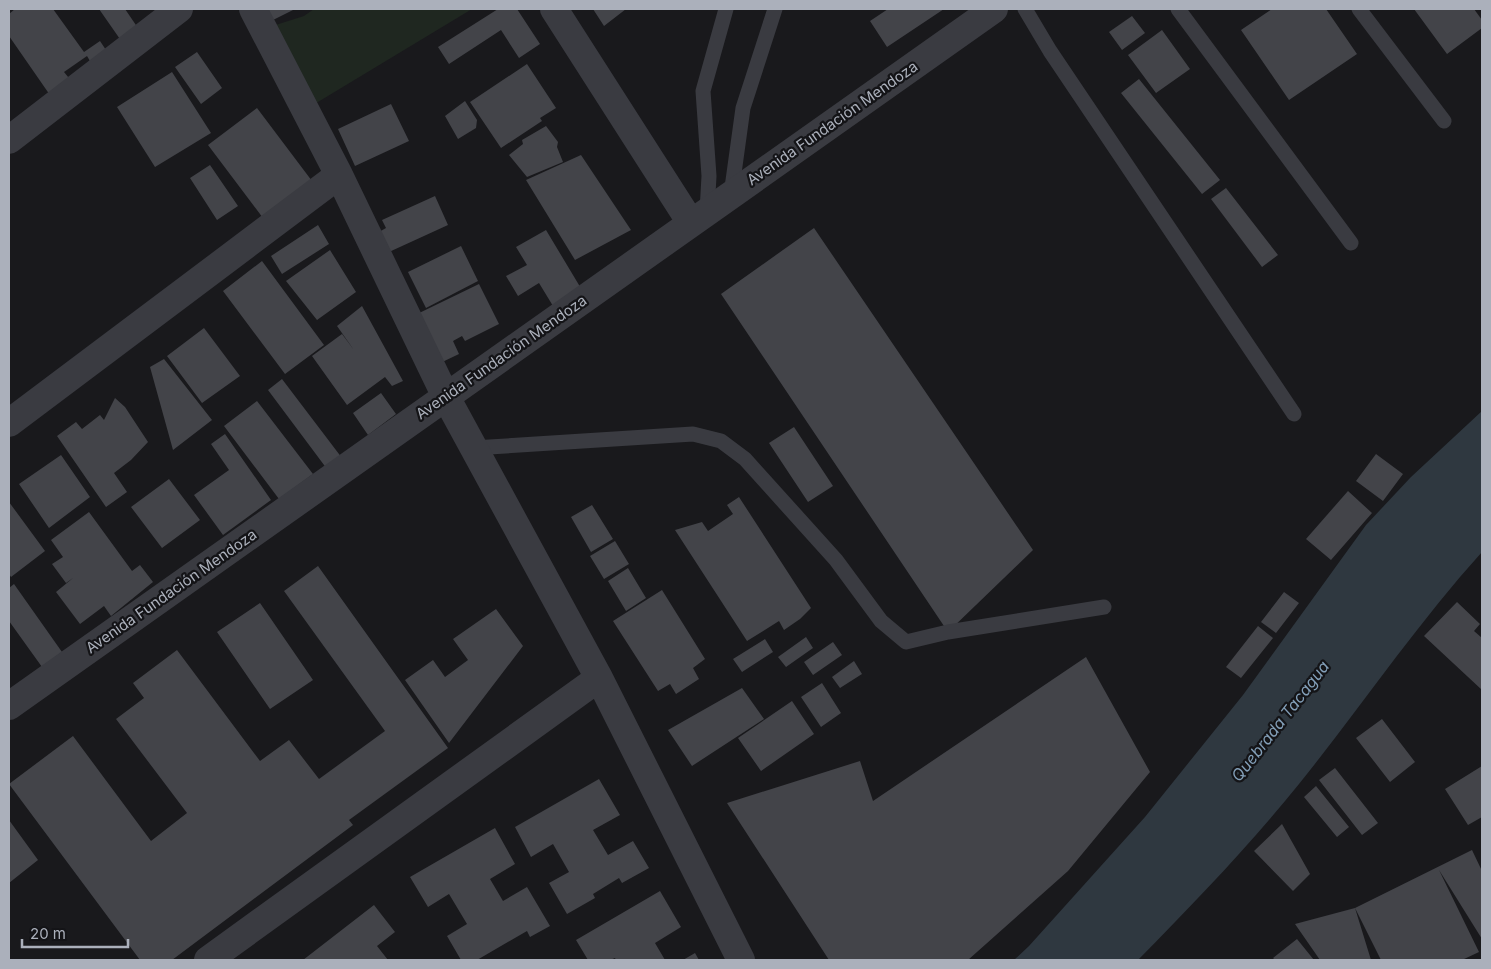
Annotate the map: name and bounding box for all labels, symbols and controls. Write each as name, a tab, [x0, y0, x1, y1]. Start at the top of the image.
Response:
street label: Avenida Fundación Mendoza	[743, 57, 921, 189]
street label: Avenida Fundación Mendoza	[412, 291, 590, 423]
street label: Avenida Fundación Mendoza	[82, 525, 260, 657]
water label: Quebrada Tacagua	[1227, 657, 1333, 785]
scale bar	[22, 916, 129, 948]
text: 20 m	[30, 924, 66, 943]

